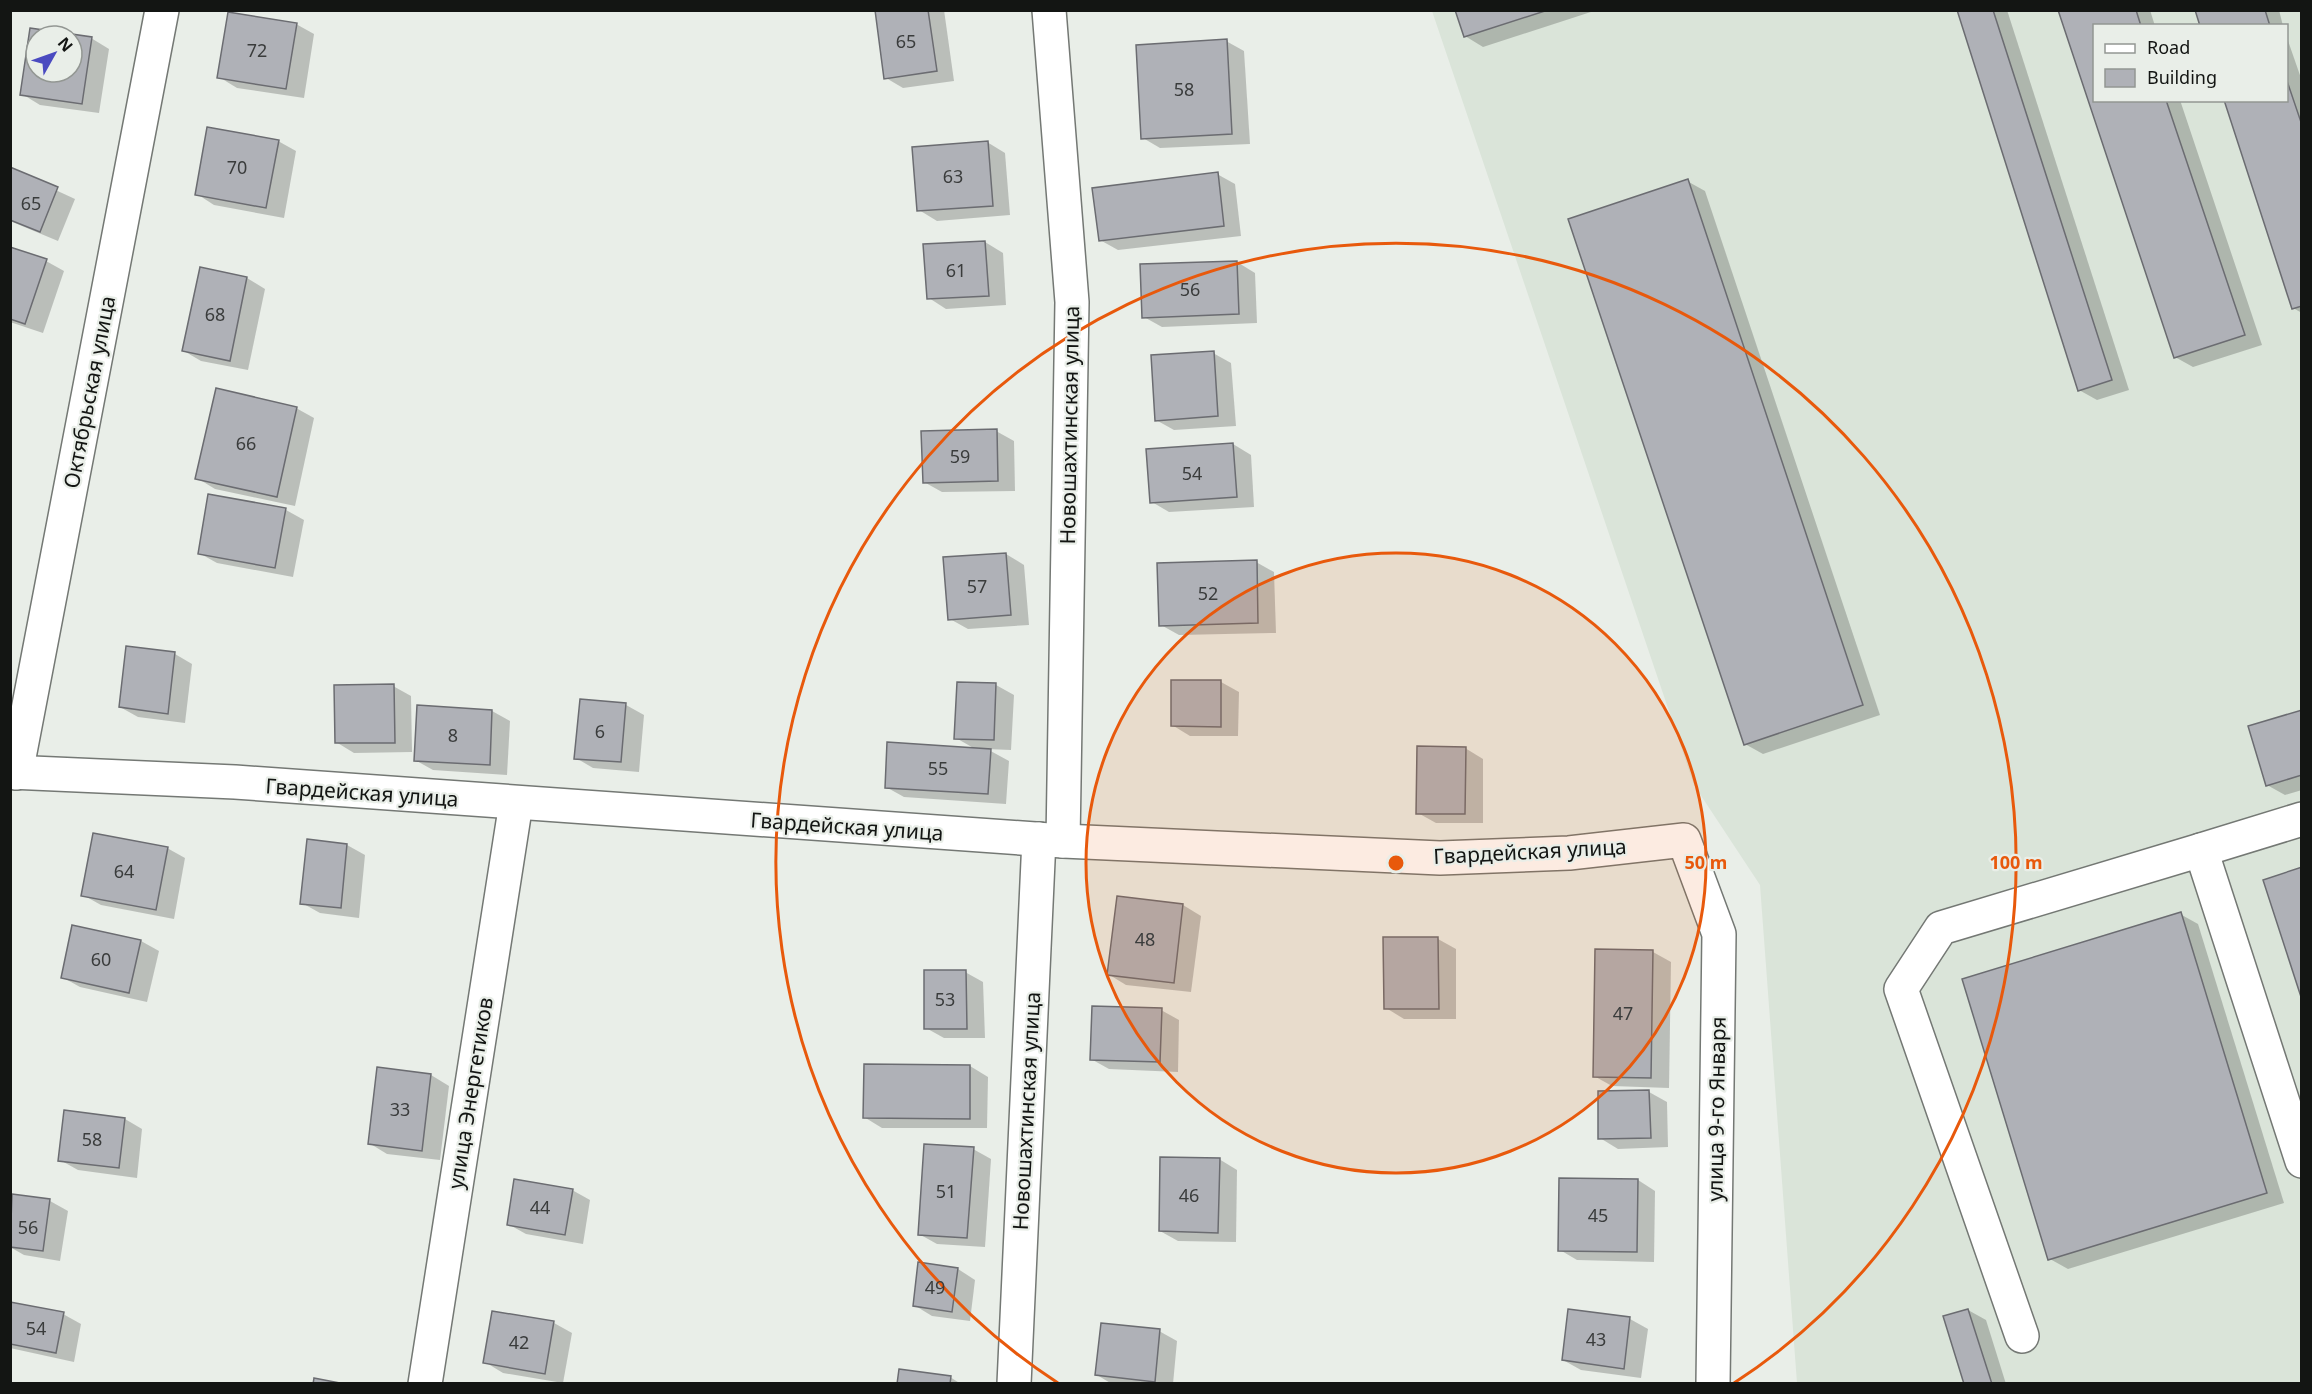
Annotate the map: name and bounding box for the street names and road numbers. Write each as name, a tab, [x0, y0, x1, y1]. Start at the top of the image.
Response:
street label: Октябрьская улица	[57, 293, 121, 491]
street label: Новошахтинская улица	[1053, 305, 1085, 545]
street label: Гвардейская улица	[265, 771, 459, 813]
street label: Гвардейская улица	[750, 805, 944, 847]
street label: Гвардейская улица	[1433, 832, 1627, 870]
street label: Новошахтинская улица	[1006, 991, 1046, 1231]
street label: улица Энергетиков	[441, 995, 499, 1191]
street label: улица 9-го Января	[1700, 1016, 1732, 1202]

